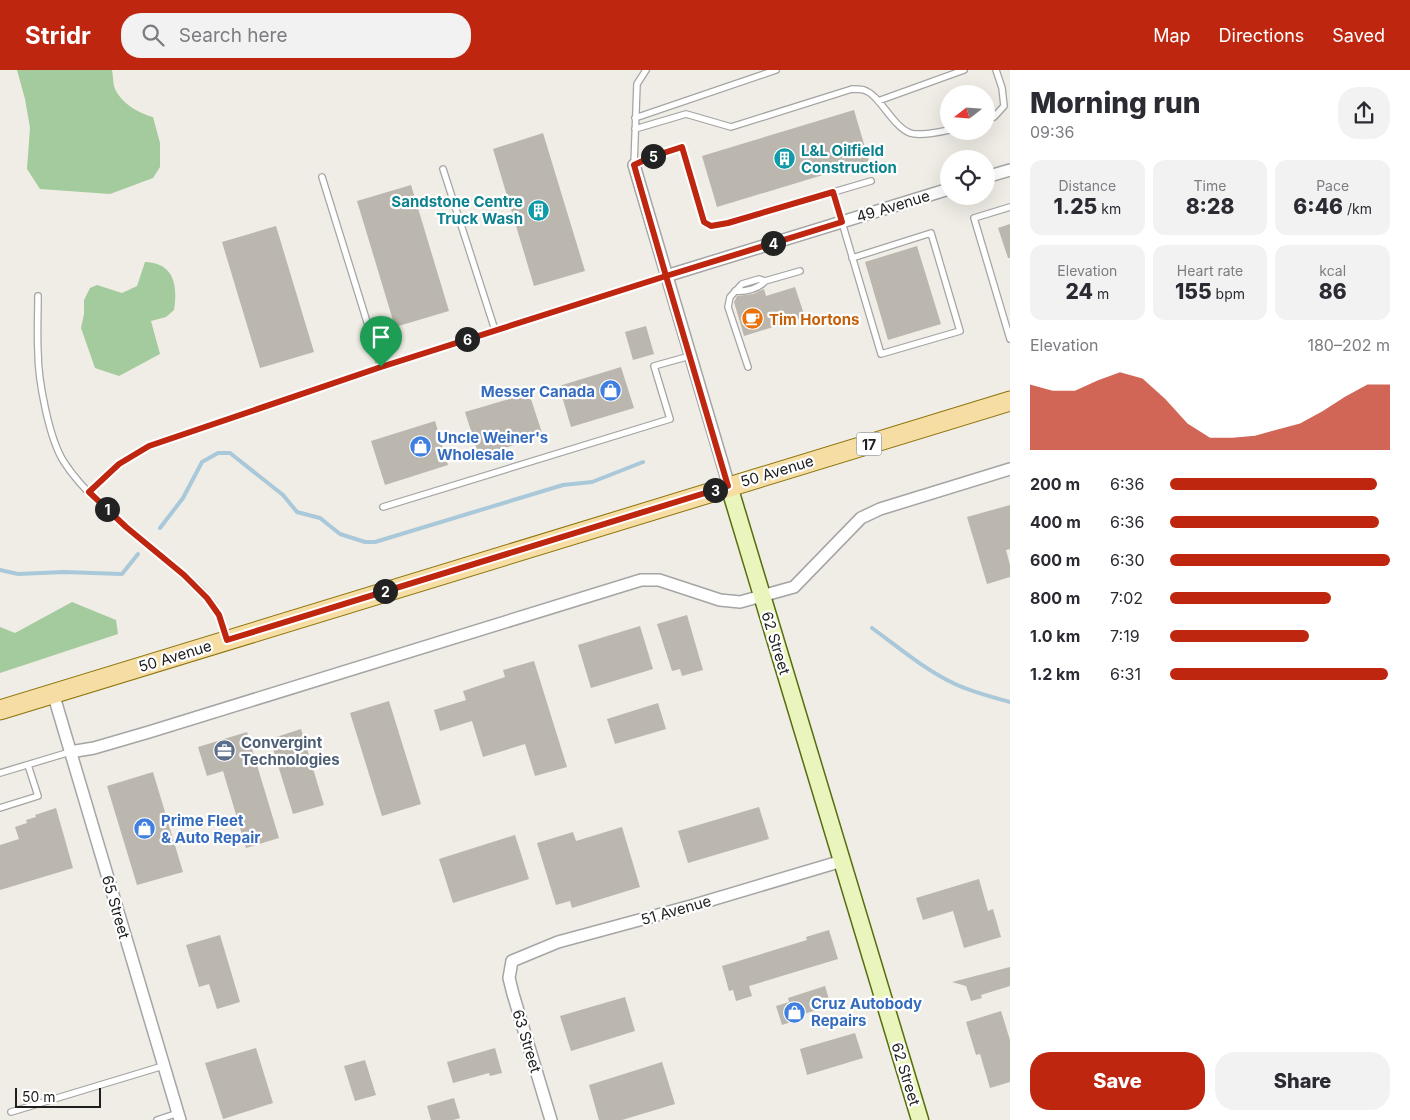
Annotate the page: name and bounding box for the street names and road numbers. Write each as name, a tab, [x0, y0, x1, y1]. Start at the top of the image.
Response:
street label: 49 Avenue	[854, 186, 932, 226]
road number: 17	[856, 432, 882, 456]
street label: 50 Avenue	[738, 451, 816, 491]
street label: 62 Street	[757, 609, 795, 677]
street label: 50 Avenue	[136, 636, 214, 676]
street label: 65 Street	[98, 873, 134, 941]
street label: 51 Avenue	[639, 891, 713, 929]
street label: 63 Street	[508, 1007, 546, 1075]
street label: 62 Street	[887, 1040, 925, 1108]

